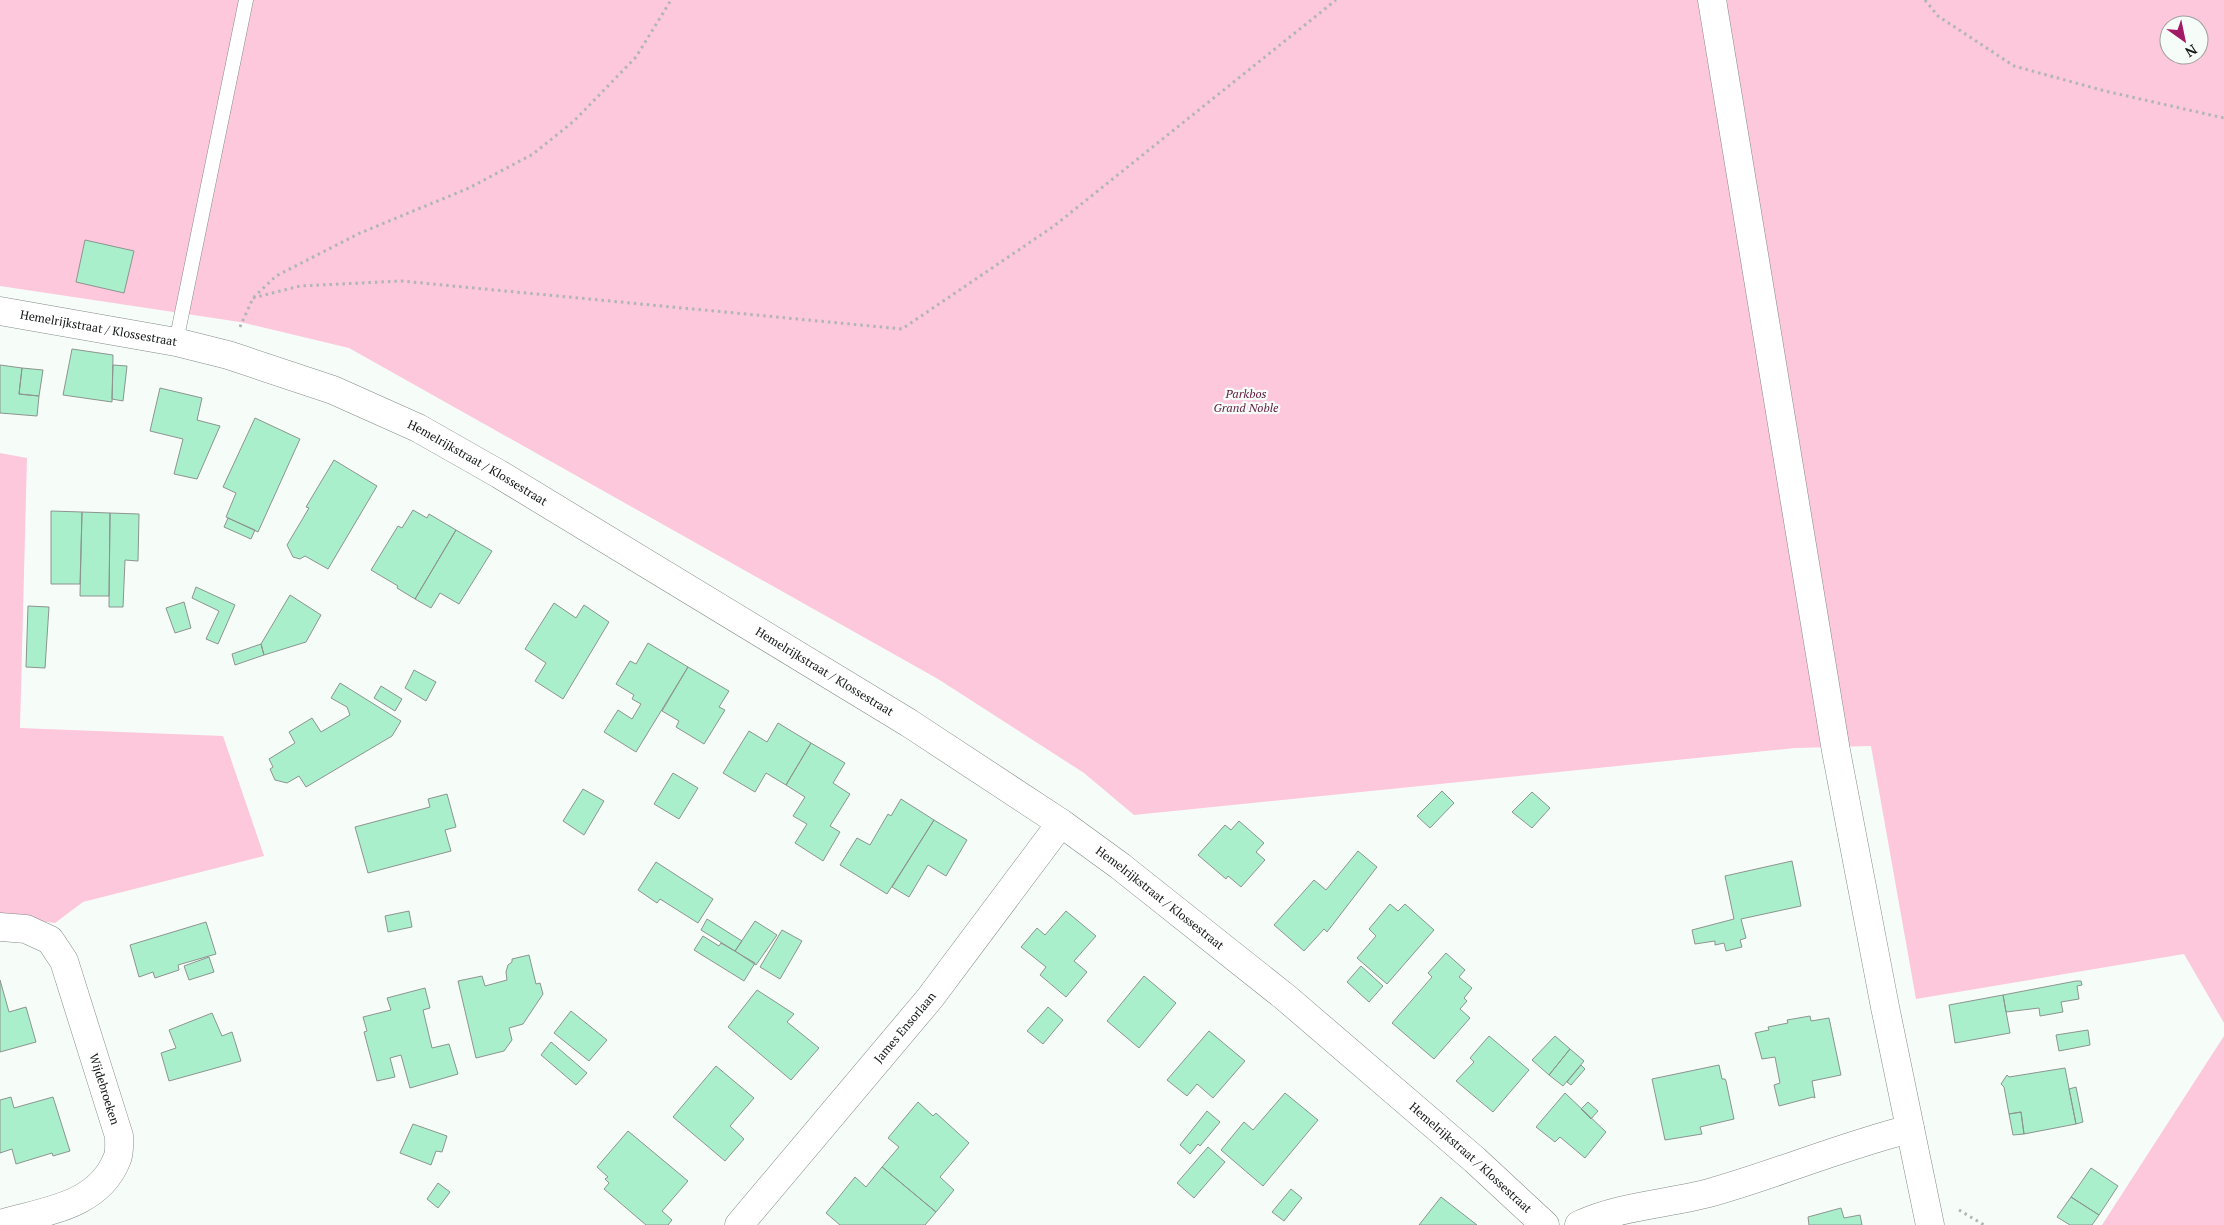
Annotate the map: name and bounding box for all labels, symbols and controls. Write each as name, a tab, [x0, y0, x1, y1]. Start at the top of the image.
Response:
north arrow	[2159, 15, 2209, 65]
text: N	[2181, 40, 2201, 62]
street label: Hemelrijkstraat / Klossestraat	[19, 307, 179, 349]
park label: Parkbos Grand Noble	[1213, 386, 1279, 415]
street label: Hemelrijkstraat / Klossestraat	[406, 416, 551, 509]
street label: Hemelrijkstraat / Klossestraat	[753, 624, 897, 719]
street label: Hemelrijkstraat / Klossestraat	[1093, 843, 1228, 953]
street label: James Ensorlaan	[871, 989, 939, 1066]
street label: Wijdebroeken	[86, 1051, 123, 1127]
street label: Hemelrijkstraat / Klossestraat	[1406, 1099, 1535, 1216]

